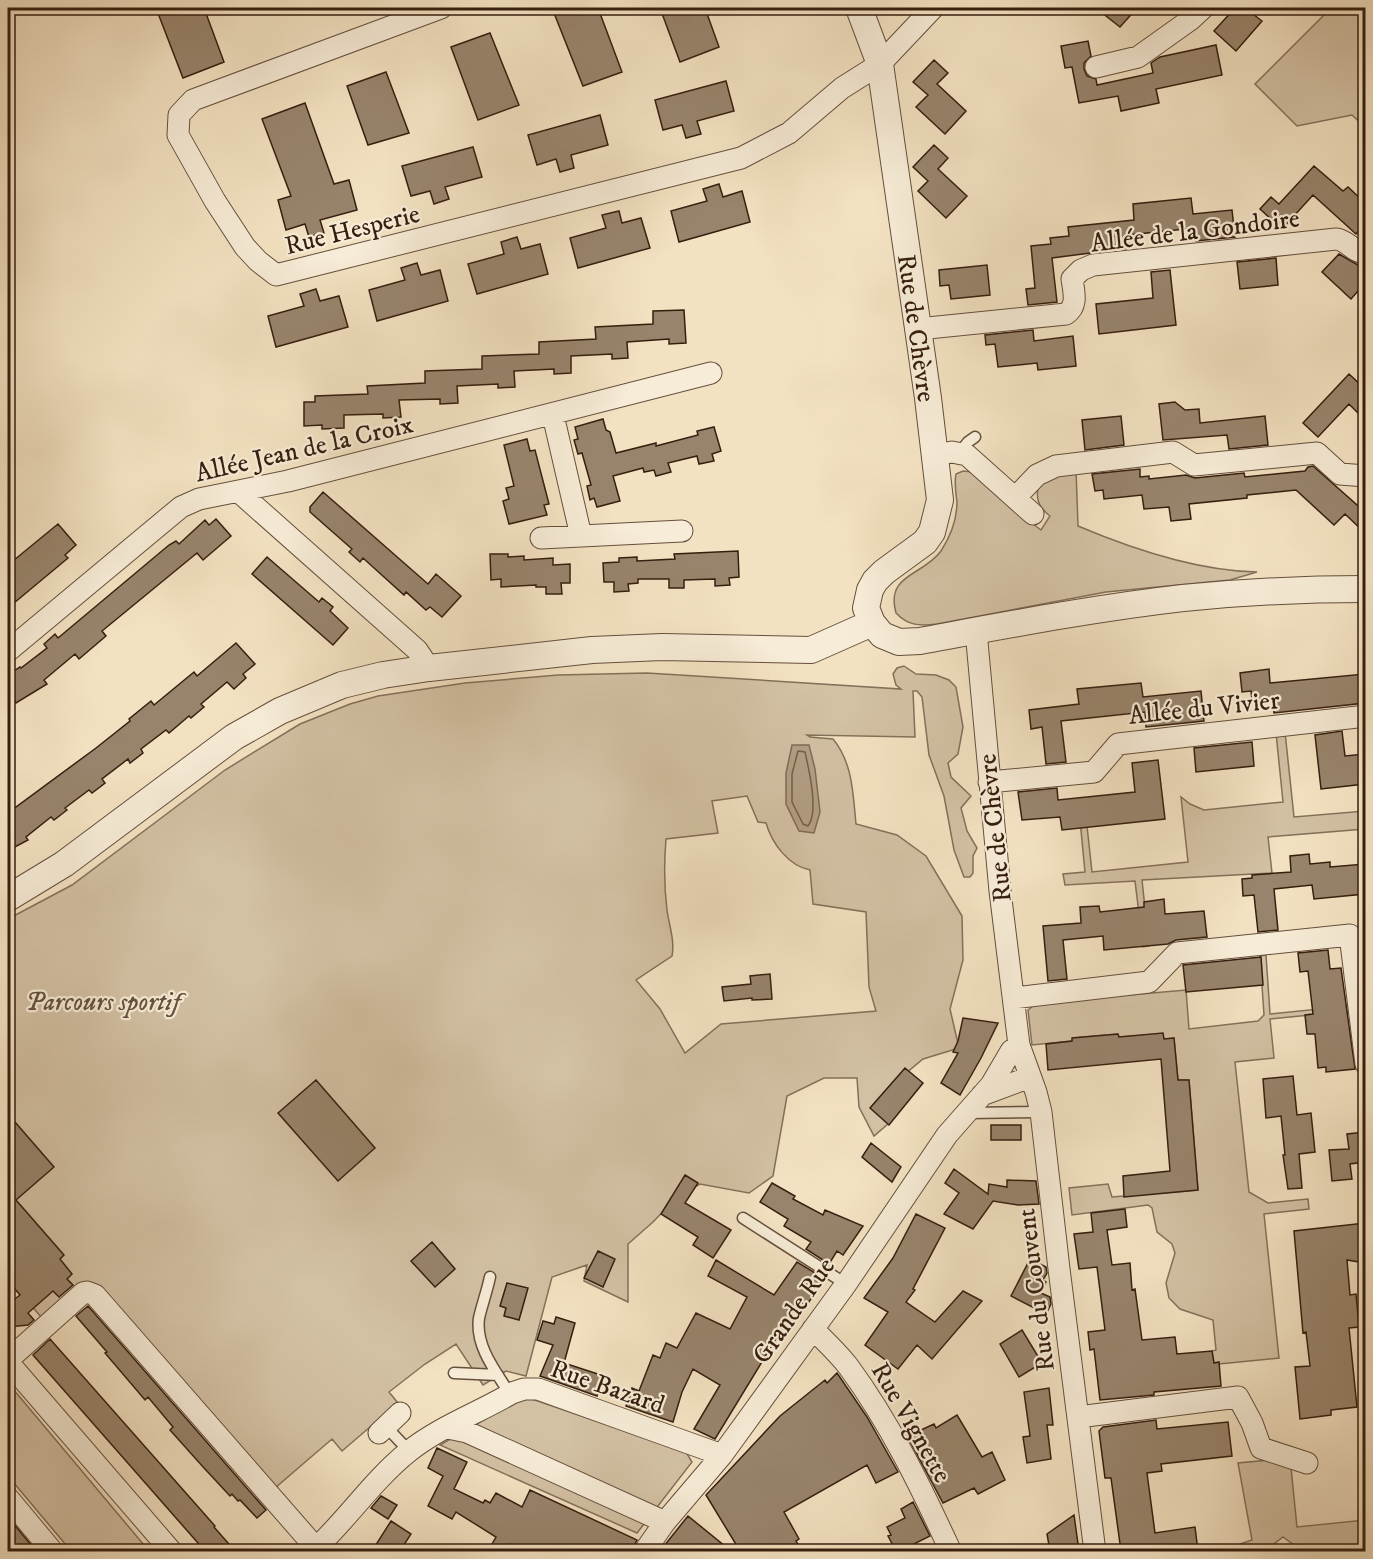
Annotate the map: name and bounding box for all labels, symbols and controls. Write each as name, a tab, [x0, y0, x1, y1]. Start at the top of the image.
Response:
street label: Rue Hesperie	[281, 198, 423, 263]
street label: Allée de la Gondoire	[1089, 202, 1301, 261]
street label: Rue de Chèvre	[889, 252, 942, 404]
street label: Allée Jean de la Croix	[192, 408, 417, 491]
street label: Allée du Vivier	[1127, 684, 1282, 733]
street label: Rue de Chèvre	[971, 752, 1020, 904]
park label: Parcours sportif	[25, 986, 187, 1019]
street label: Rue du Couvent	[1010, 1207, 1063, 1373]
street label: Grande Rue	[746, 1251, 843, 1370]
street label: Rue Bazard	[546, 1353, 669, 1422]
street label: Rue Vignette	[863, 1357, 958, 1489]

